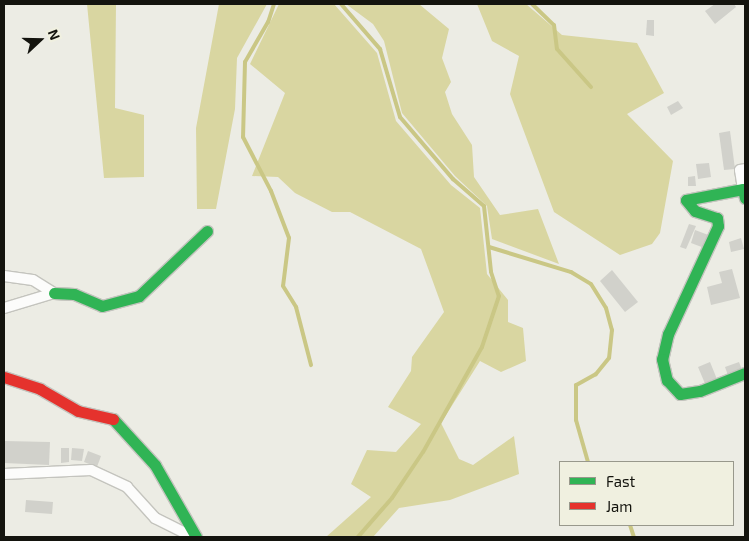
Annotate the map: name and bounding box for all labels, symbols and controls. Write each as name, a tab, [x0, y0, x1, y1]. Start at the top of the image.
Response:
north arrow	[15, 15, 65, 65]
text: N	[45, 27, 64, 42]
legend	[559, 461, 734, 526]
text: Fast	[606, 472, 635, 490]
text: Jam	[606, 497, 632, 515]

